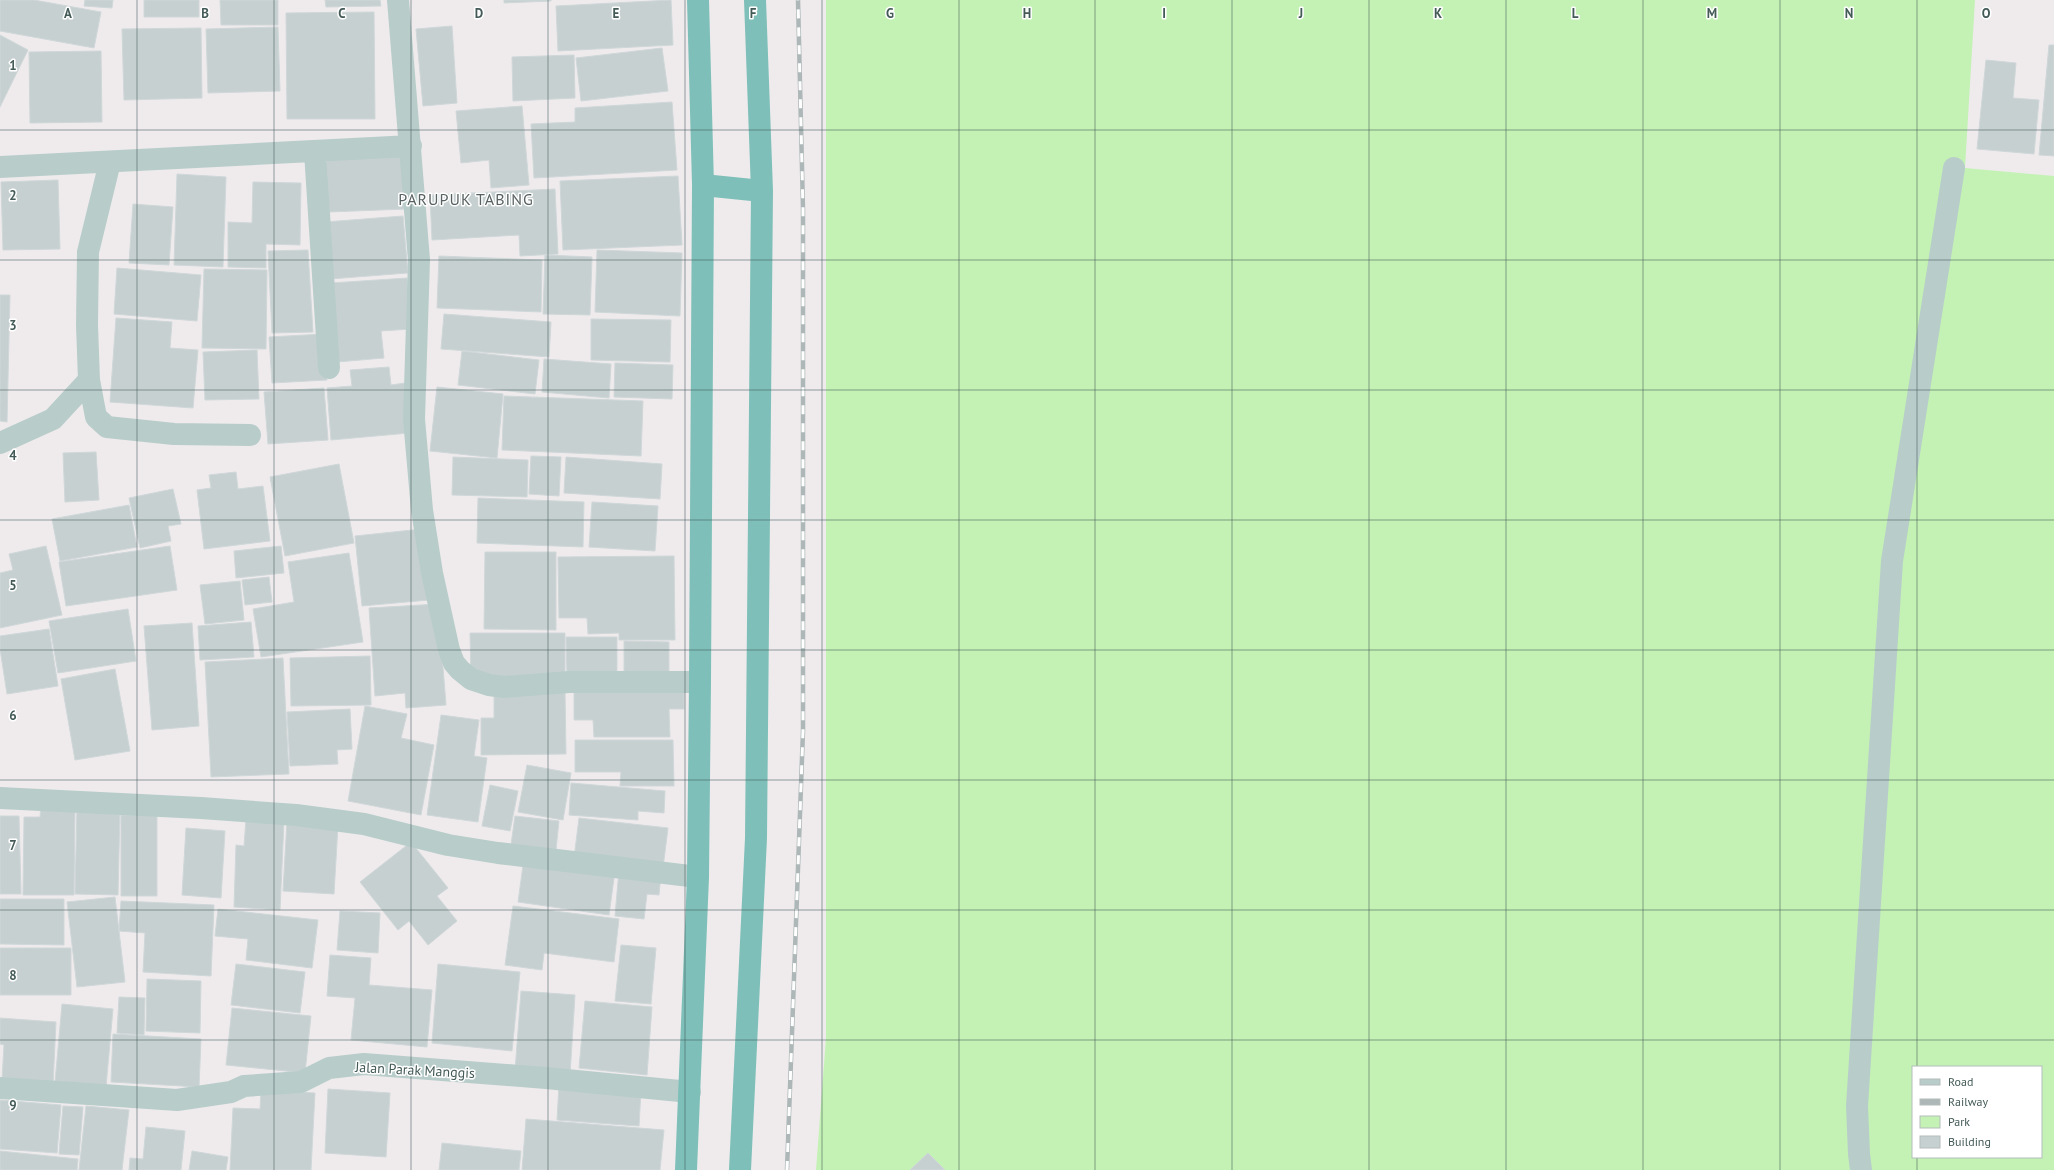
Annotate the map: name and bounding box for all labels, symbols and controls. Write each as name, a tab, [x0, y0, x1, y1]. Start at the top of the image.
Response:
text: A	[64, 5, 72, 22]
text: B	[201, 5, 209, 22]
text: C	[338, 5, 346, 22]
text: D	[475, 5, 483, 22]
text: E	[613, 5, 620, 22]
text: F	[750, 5, 757, 22]
text: G	[886, 5, 894, 22]
text: H	[1023, 5, 1031, 22]
text: I	[1162, 5, 1166, 22]
text: J	[1298, 5, 1303, 22]
text: K	[1434, 5, 1442, 22]
text: L	[1572, 5, 1579, 22]
text: M	[1707, 5, 1717, 22]
text: N	[1845, 5, 1853, 22]
text: O	[1982, 5, 1991, 22]
text: 1	[9, 57, 17, 74]
text: 2	[9, 187, 17, 204]
district label: PARUPUK TABING	[398, 189, 534, 209]
text: 3	[9, 317, 17, 334]
text: 4	[9, 447, 17, 464]
text: 5	[9, 577, 17, 594]
text: 6	[9, 707, 17, 724]
text: 7	[9, 837, 17, 854]
text: 8	[9, 967, 17, 984]
street label: Jalan Parak Manggis	[354, 1058, 475, 1082]
legend	[1912, 1066, 2042, 1158]
text: Road	[1948, 1074, 1973, 1089]
text: Railway	[1948, 1094, 1988, 1109]
text: 9	[9, 1097, 17, 1114]
text: Park	[1948, 1114, 1970, 1129]
text: Building	[1948, 1134, 1991, 1149]

